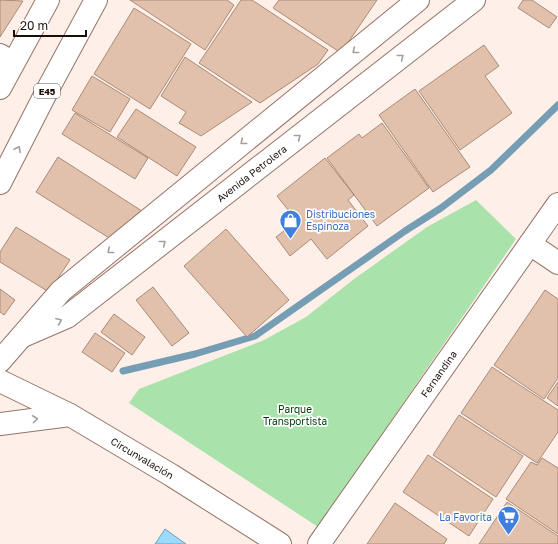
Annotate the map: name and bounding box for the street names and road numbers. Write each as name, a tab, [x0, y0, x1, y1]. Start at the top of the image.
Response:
road number: E45	[34, 84, 60, 98]
street label: Avenida Petrolera	[214, 142, 289, 204]
street label: Fernandina	[418, 348, 459, 399]
street label: Circunvalación	[109, 435, 176, 481]

